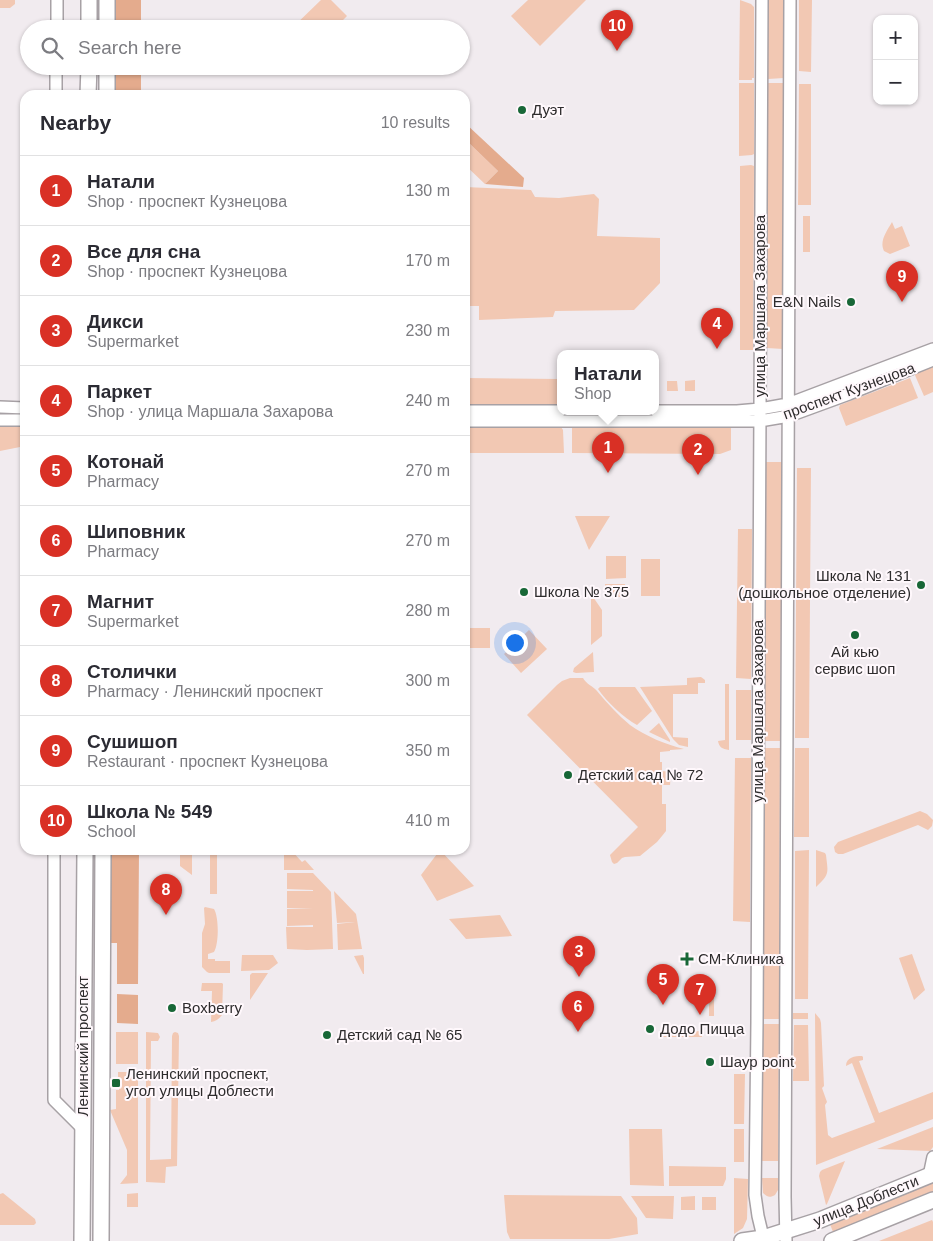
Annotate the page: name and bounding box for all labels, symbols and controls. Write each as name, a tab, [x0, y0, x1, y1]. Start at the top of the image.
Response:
pin: 10	[601, 10, 633, 51]
map controls	[873, 15, 918, 105]
button: +	[873, 15, 918, 60]
search box	[20, 20, 470, 75]
icon: search	[38, 34, 66, 62]
text: Search here	[78, 37, 182, 58]
button: −	[873, 60, 918, 105]
place label: Дуэт	[532, 101, 564, 118]
marker: Дуэт	[516, 104, 528, 116]
text: Nearby	[40, 111, 111, 134]
text: 10 results	[381, 114, 450, 131]
text: Натали	[87, 171, 155, 192]
text: 1	[52, 182, 60, 199]
text: 130 m	[406, 182, 450, 199]
text: Shop · проспект Кузнецова	[87, 193, 287, 210]
street label: улица Маршала Захарова	[751, 214, 768, 397]
text: Все для сна	[87, 241, 200, 262]
text: 2	[52, 252, 60, 269]
text: 170 m	[406, 252, 450, 269]
pin: 9	[886, 261, 918, 302]
text: Shop · проспект Кузнецова	[87, 263, 287, 280]
place label: E&N Nails	[773, 293, 841, 310]
marker: E&N Nails	[845, 296, 857, 308]
pin: 4	[701, 308, 733, 349]
text: Дикси	[87, 311, 144, 332]
text: 3	[52, 322, 60, 339]
text: 230 m	[406, 322, 450, 339]
text: Supermarket	[87, 333, 179, 350]
popup	[557, 350, 659, 415]
street label: проспект Кузнецова	[781, 359, 918, 422]
text: Натали	[574, 363, 642, 384]
text: Паркет	[87, 381, 152, 402]
text: Shop	[574, 385, 611, 402]
text: 4	[52, 392, 60, 409]
text: 240 m	[406, 392, 450, 409]
text: Shop · улица Маршала Захарова	[87, 403, 333, 420]
pin: 1	[592, 432, 624, 473]
pin: 2	[682, 434, 714, 475]
text: Котонай	[87, 451, 164, 472]
text: 5	[52, 462, 60, 479]
text: 270 m	[406, 462, 450, 479]
text: Pharmacy	[87, 473, 159, 490]
text: Шиповник	[87, 521, 185, 542]
text: 6	[52, 532, 60, 549]
text: 270 m	[406, 532, 450, 549]
text: Pharmacy	[87, 543, 159, 560]
place label: Школа № 131 (дошкольное отделение)	[738, 567, 911, 601]
marker: Школа № 131 (дошкольное отделение)	[915, 579, 927, 591]
place label: Школа № 375	[534, 583, 629, 600]
marker: Школа № 375	[518, 586, 530, 598]
text: Магнит	[87, 591, 154, 612]
text: 7	[52, 602, 60, 619]
text: 280 m	[406, 602, 450, 619]
text: Supermarket	[87, 613, 179, 630]
street label: улица Маршала Захарова	[749, 619, 766, 802]
marker: Ай кью сервис шоп	[849, 629, 861, 641]
your location	[502, 630, 528, 656]
place label: Ай кью сервис шоп	[815, 643, 895, 677]
text: Столички	[87, 661, 177, 682]
text: 8	[52, 672, 60, 689]
text: 300 m	[406, 672, 450, 689]
text: Pharmacy · Ленинский проспект	[87, 683, 323, 700]
text: Сушишоп	[87, 731, 178, 752]
text: 9	[52, 742, 60, 759]
text: 350 m	[406, 742, 450, 759]
text: Restaurant · проспект Кузнецова	[87, 753, 328, 770]
place label: Детский сад № 72	[578, 766, 703, 783]
marker: Детский сад № 72	[562, 769, 574, 781]
text: Школа № 549	[87, 801, 213, 822]
text: 10	[47, 812, 65, 829]
text: 410 m	[406, 812, 450, 829]
text: School	[87, 823, 136, 840]
pin: 8	[150, 874, 182, 915]
pin: 3	[563, 936, 595, 977]
place label: СМ-Клиника	[698, 950, 785, 967]
marker: СМ-Клиника	[680, 952, 694, 966]
pin: 5	[647, 964, 679, 1005]
pin: 7	[684, 974, 716, 1015]
street label: Ленинский проспект	[74, 976, 91, 1116]
pin: 6	[562, 991, 594, 1032]
place label: Boxberry	[182, 999, 243, 1016]
marker: Boxberry	[166, 1002, 178, 1014]
place label: Додо Пицца	[660, 1020, 745, 1037]
marker: Додо Пицца	[644, 1023, 656, 1035]
place label: Детский сад № 65	[337, 1026, 462, 1043]
marker: Детский сад № 65	[321, 1029, 333, 1041]
place label: Шаур point	[720, 1053, 795, 1070]
marker: Шаур point	[704, 1056, 716, 1068]
place label: Ленинский проспект, угол улицы Доблести	[126, 1065, 274, 1099]
marker: Ленинский проспект, угол улицы Доблести	[110, 1077, 122, 1089]
street label: улица Доблести	[811, 1172, 921, 1229]

